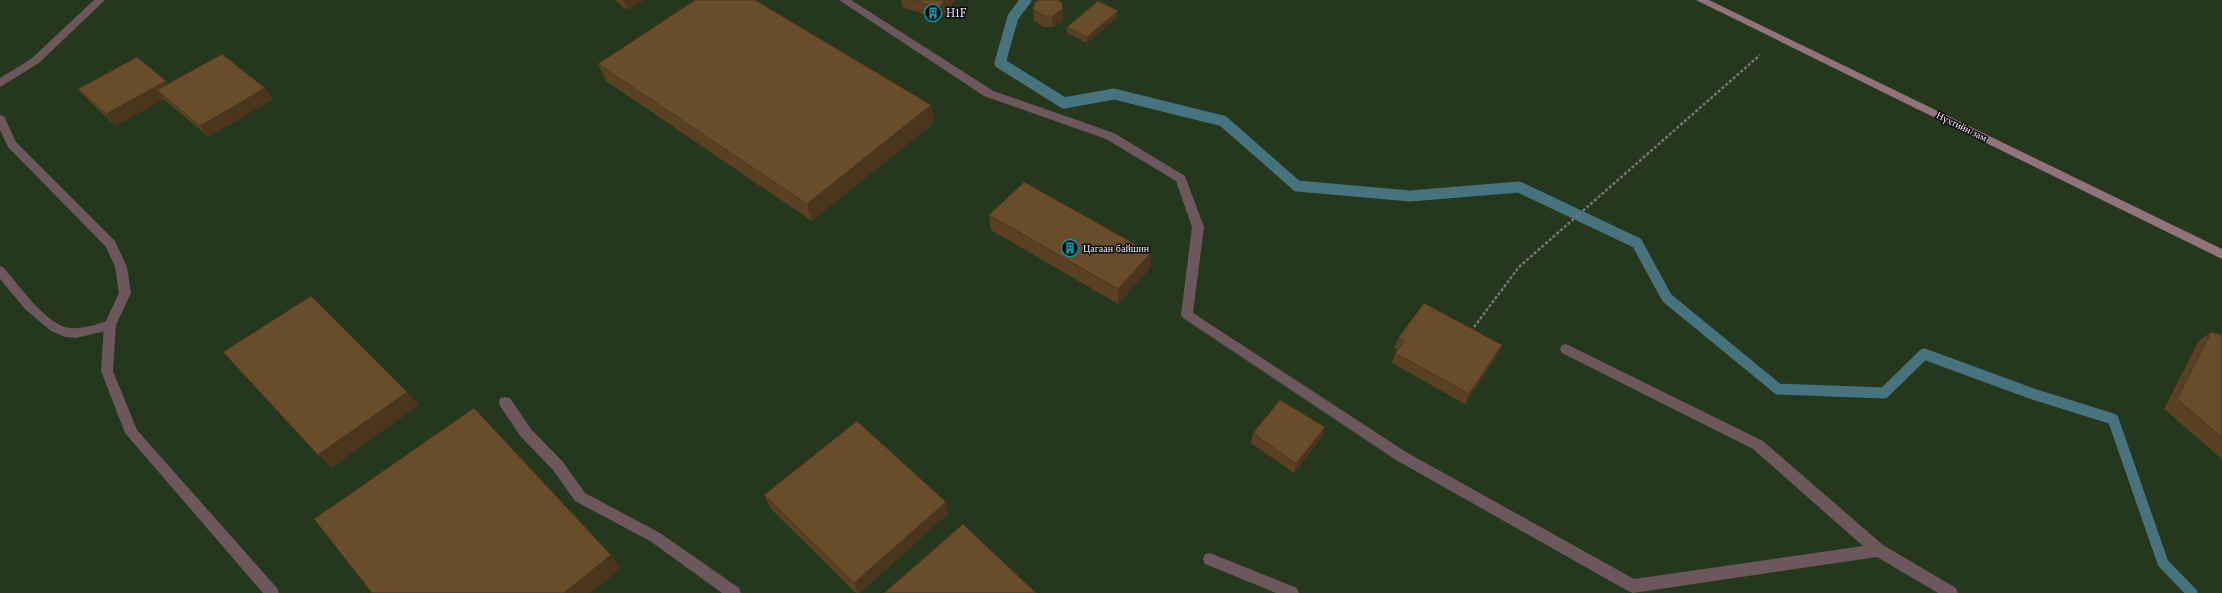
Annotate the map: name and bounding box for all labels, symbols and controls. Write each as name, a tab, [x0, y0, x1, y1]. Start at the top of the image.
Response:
building icon: H1F	[923, 3, 943, 23]
place label: H1F	[946, 7, 967, 20]
street label: Нүхтийн зам	[1934, 109, 1990, 145]
building icon: Цагаан байшин	[1060, 238, 1080, 258]
place label: Цагаан байшин	[1083, 242, 1150, 255]

